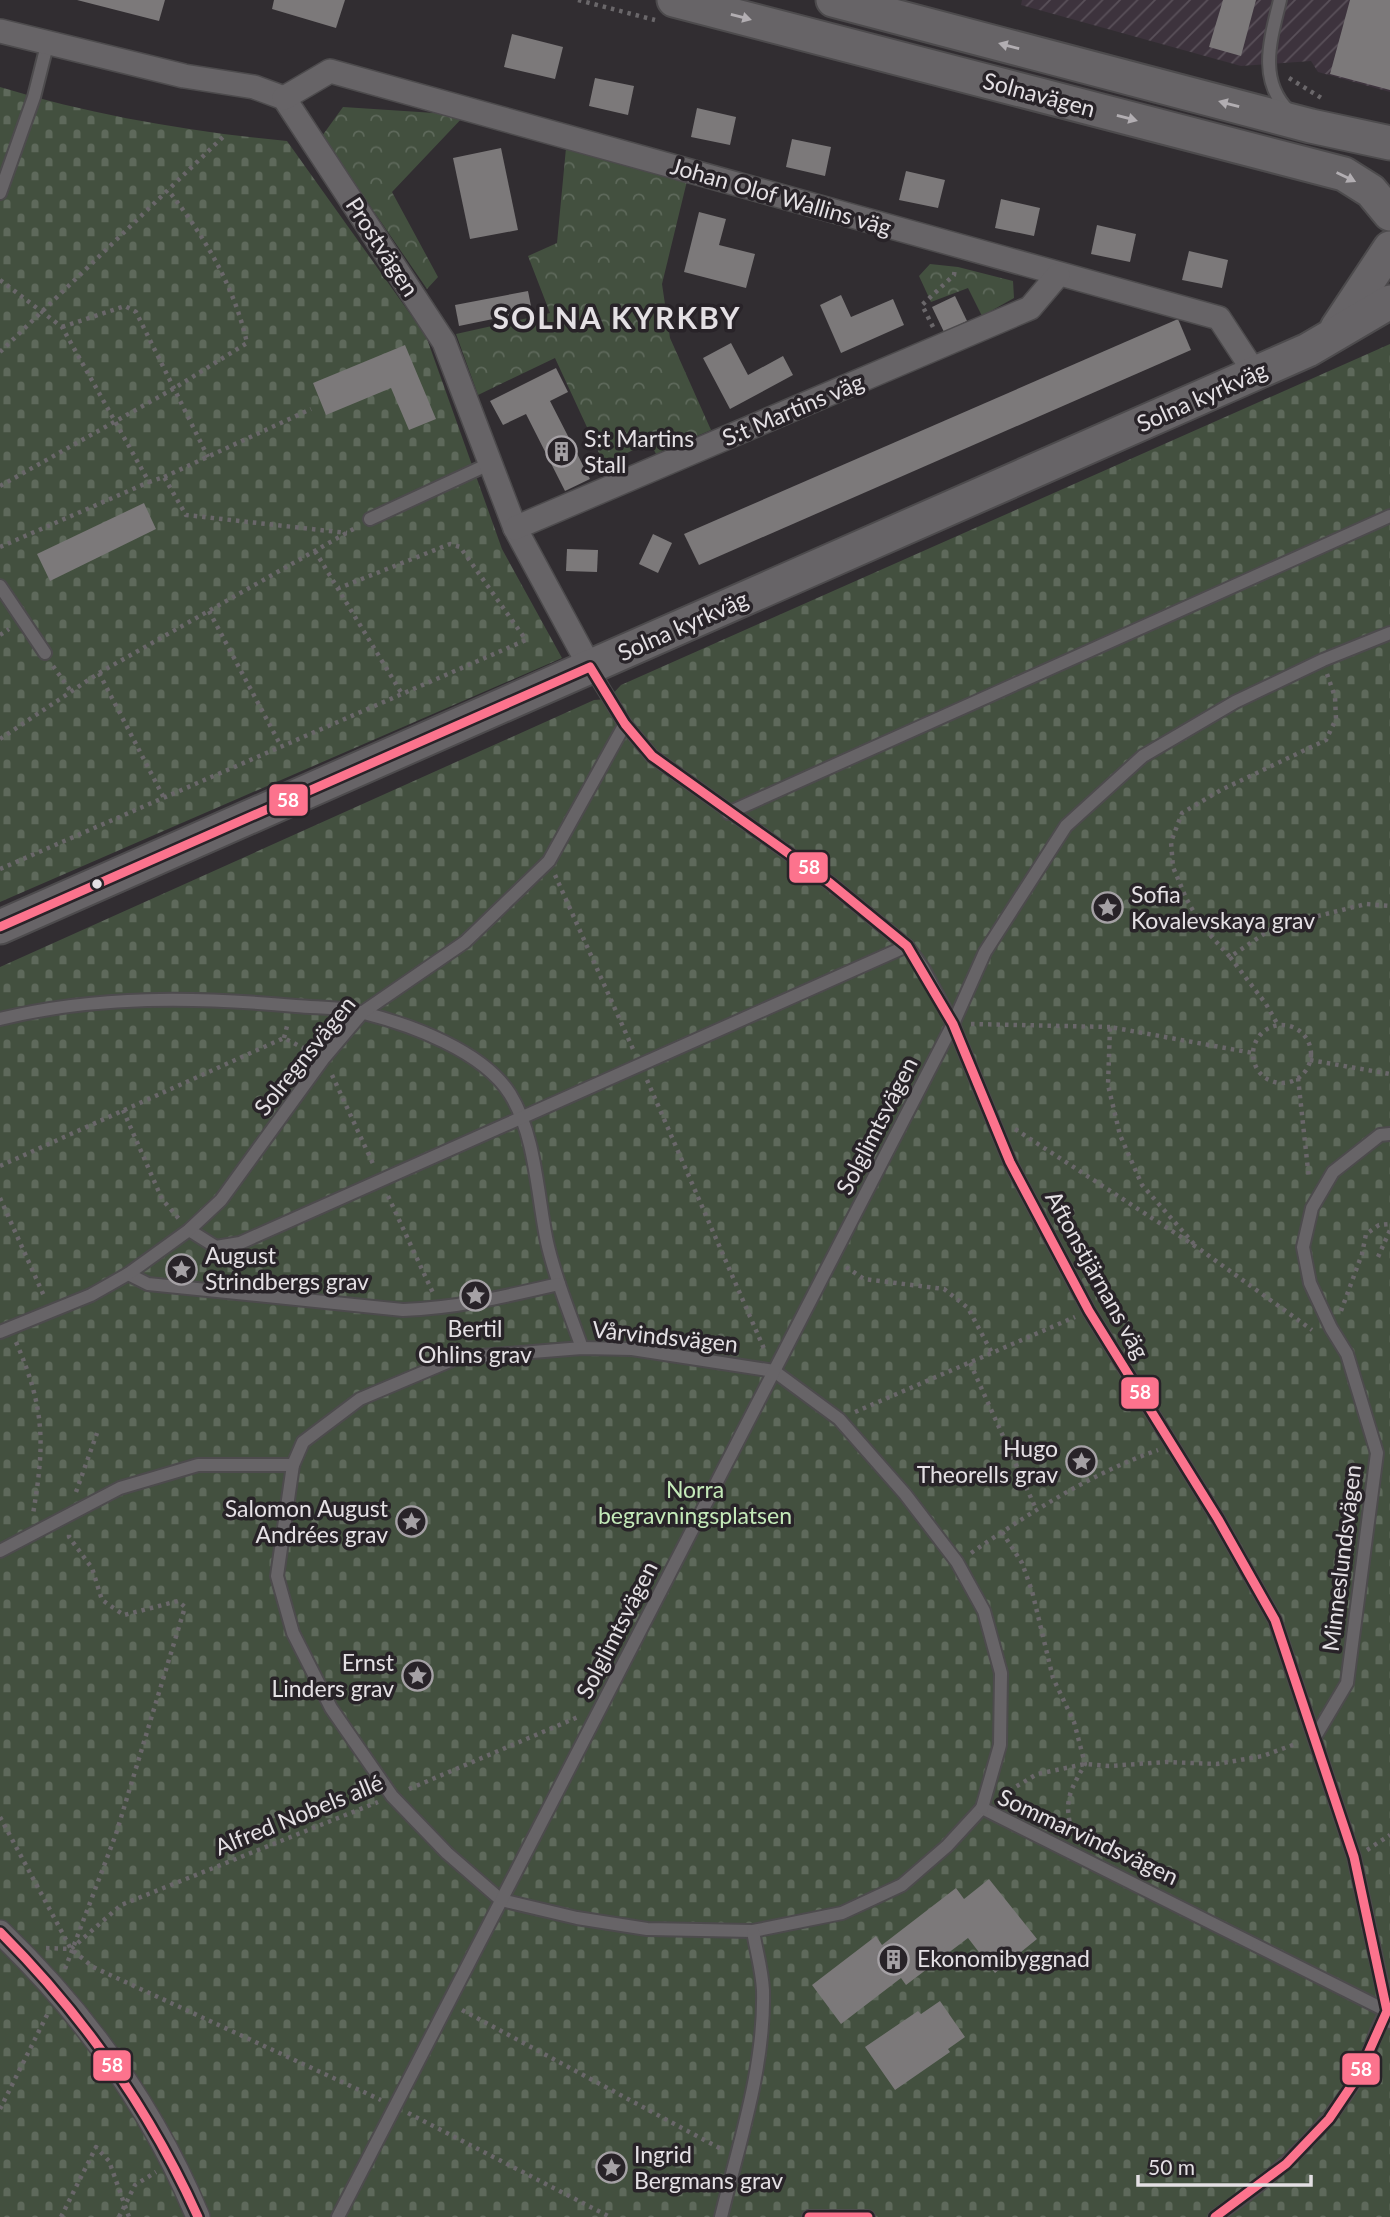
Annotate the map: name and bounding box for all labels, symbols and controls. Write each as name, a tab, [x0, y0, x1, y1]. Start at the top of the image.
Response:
one-way arrow	[730, 12, 752, 23]
one-way arrow	[997, 40, 1019, 51]
street label: Solnavägen	[980, 66, 1098, 122]
one-way arrow	[1217, 98, 1239, 109]
one-way arrow	[1116, 113, 1138, 124]
street label: Johan Olof Wallins väg	[668, 151, 895, 241]
one-way arrow	[1336, 171, 1356, 183]
street label: Prostvägen	[340, 192, 425, 301]
district label: SOLNA KYRKBY	[493, 299, 741, 335]
street label: Solna kyrkväg	[1132, 355, 1271, 437]
street label: S:t Martins väg	[718, 367, 867, 451]
place label: S:t Martins Stall	[584, 424, 694, 478]
building icon: S:t Martins Stall	[544, 435, 578, 469]
street label: Solna kyrkväg	[613, 584, 752, 666]
line badge: 58	[268, 783, 309, 817]
text: 58	[277, 788, 299, 811]
line badge: 58	[788, 851, 829, 884]
text: 58	[798, 855, 820, 878]
unlabelled marker	[90, 877, 104, 891]
place label: Sofia Kovalevskaya grav	[1131, 880, 1315, 934]
place icon: Sofia Kovalevskaya grav	[1091, 891, 1125, 925]
street label: Solregnsvägen	[248, 990, 361, 1121]
street label: Solglimtsvägen	[830, 1052, 923, 1199]
street label: Aftonstjärnans väg	[1040, 1186, 1156, 1363]
place label: August Strindbergs grav	[205, 1241, 369, 1295]
place icon: August Strindbergs grav	[165, 1252, 199, 1286]
place icon: Bertil Ohlins grav	[458, 1278, 492, 1312]
place label: Bertil Ohlins grav	[418, 1314, 532, 1368]
street label: Vårvindsvägen	[591, 1314, 739, 1358]
line badge: 58	[1120, 1376, 1160, 1410]
text: 58	[1129, 1380, 1151, 1403]
place label: Hugo Theorells grav	[917, 1434, 1058, 1488]
place icon: Hugo Theorells grav	[1064, 1445, 1098, 1479]
street label: Minneslundsvägen	[1316, 1463, 1366, 1653]
park label: Norra begravningsplatsen	[598, 1475, 792, 1529]
place label: Salomon August Andrées grav	[225, 1494, 389, 1548]
place icon: Salomon August Andrées grav	[394, 1505, 428, 1539]
street label: Solglimtsvägen	[570, 1556, 663, 1703]
place label: Ernst Linders grav	[271, 1648, 395, 1702]
place icon: Ernst Linders grav	[400, 1659, 434, 1693]
street label: Alfred Nobels allé	[210, 1768, 387, 1861]
street label: Sommarvindsvägen	[994, 1782, 1183, 1890]
building icon: Ekonomibyggnad	[877, 1942, 911, 1976]
place label: Ekonomibyggnad	[917, 1944, 1090, 1972]
line badge: 58	[92, 2049, 132, 2082]
line badge: 58	[1341, 2052, 1381, 2086]
text: 58	[101, 2053, 123, 2076]
text: 58	[1350, 2057, 1372, 2080]
place label: Ingrid Bergmans grav	[634, 2140, 783, 2194]
scale bar	[1138, 2144, 1311, 2188]
place icon: Ingrid Bergmans grav	[594, 2151, 628, 2185]
text: 50 m	[1148, 2154, 1195, 2179]

